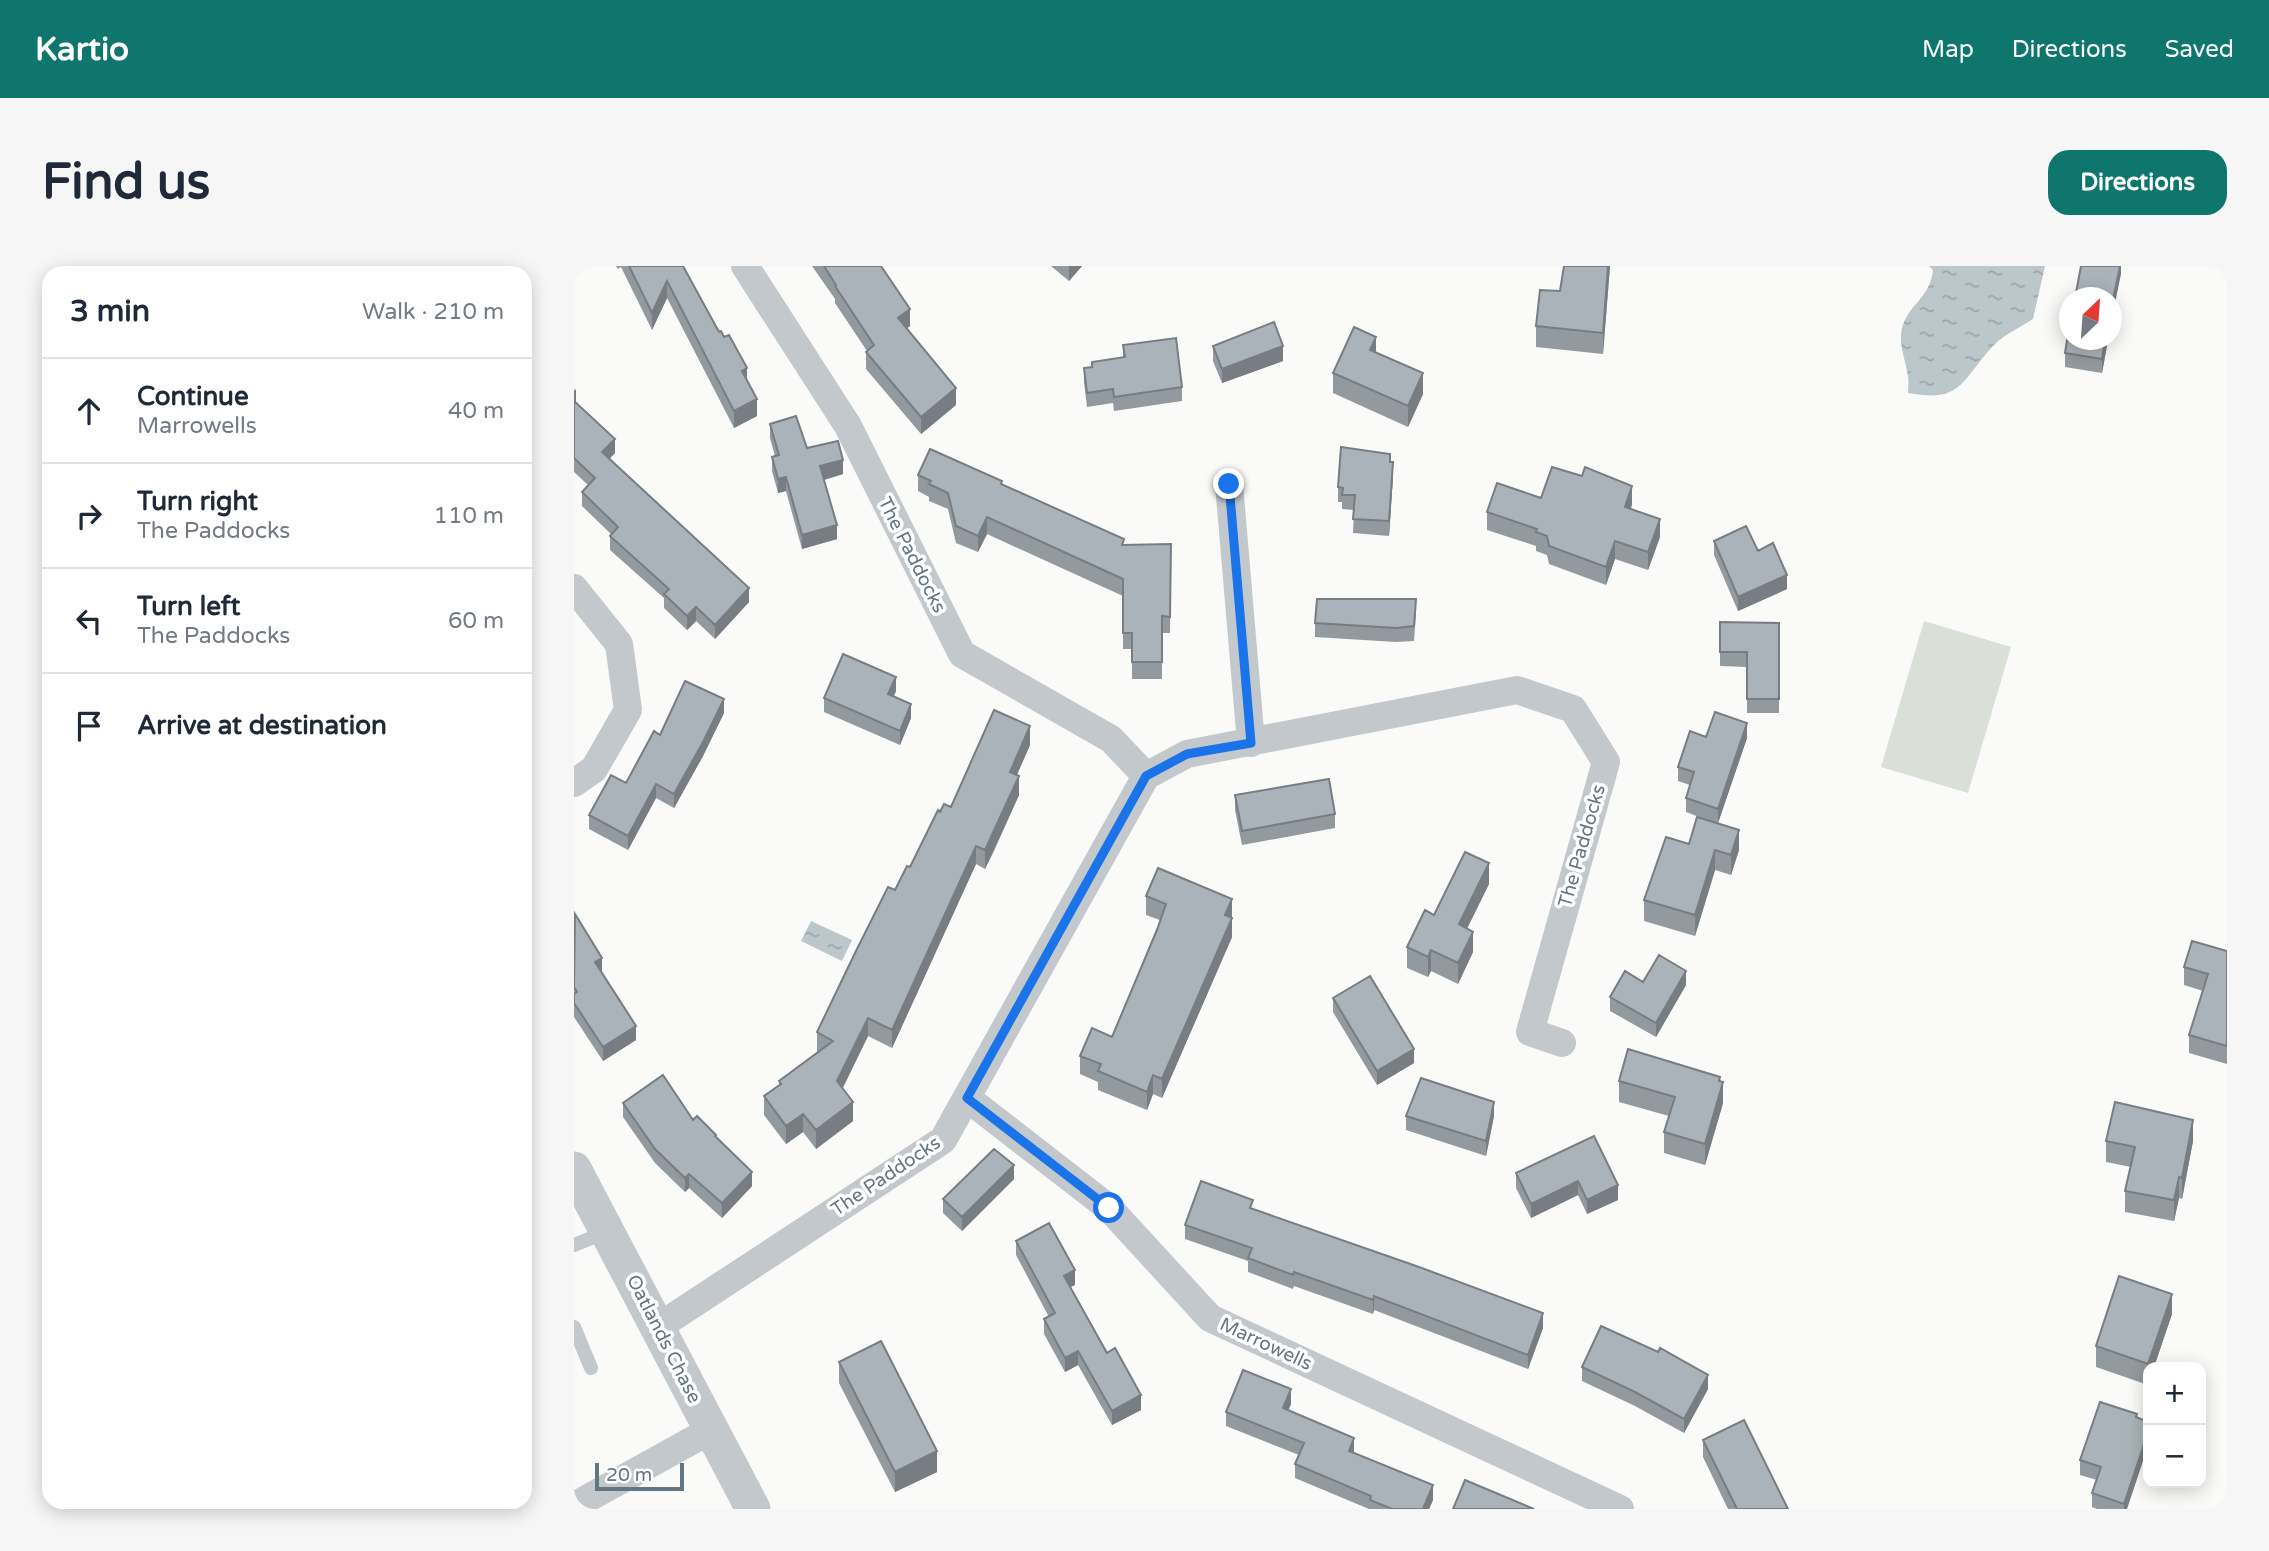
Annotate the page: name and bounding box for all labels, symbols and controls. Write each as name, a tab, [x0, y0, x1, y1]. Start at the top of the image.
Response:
text: Kartio	[35, 30, 129, 69]
text: Map	[1922, 35, 1974, 64]
text: Directions	[2012, 35, 2127, 64]
text: Saved	[2165, 35, 2234, 64]
button: Directions	[2048, 150, 2227, 215]
text: Find us	[42, 153, 210, 212]
north arrow	[2059, 287, 2122, 350]
text: 3 min	[70, 293, 150, 330]
text: Walk · 210 m	[362, 298, 504, 326]
text: Continue	[137, 381, 249, 412]
icon: ahead	[70, 392, 108, 430]
text: 40 m	[448, 397, 504, 425]
text: Marrowells	[137, 412, 257, 440]
route end	[1213, 468, 1244, 499]
text: Turn right	[137, 486, 258, 517]
street label: The Paddocks	[873, 494, 951, 616]
icon: right	[70, 497, 108, 535]
text: 110 m	[434, 502, 504, 530]
text: The Paddocks	[137, 517, 290, 545]
text: Turn left	[137, 591, 240, 622]
icon: left	[70, 602, 108, 640]
text: 60 m	[448, 607, 504, 635]
text: The Paddocks	[137, 622, 290, 650]
icon: arrive	[70, 707, 108, 745]
text: Arrive at destination	[137, 710, 387, 741]
street label: The Paddocks	[1554, 782, 1610, 910]
street label: The Paddocks	[827, 1131, 945, 1221]
route start	[1093, 1192, 1124, 1223]
street label: Oatlands Chase	[622, 1271, 706, 1407]
street label: Marrowells	[1216, 1313, 1316, 1375]
map controls	[2143, 1362, 2206, 1488]
button: +	[2143, 1362, 2206, 1425]
button: −	[2143, 1425, 2206, 1488]
scale bar	[595, 1460, 684, 1492]
text: 20 m	[606, 1464, 652, 1486]

